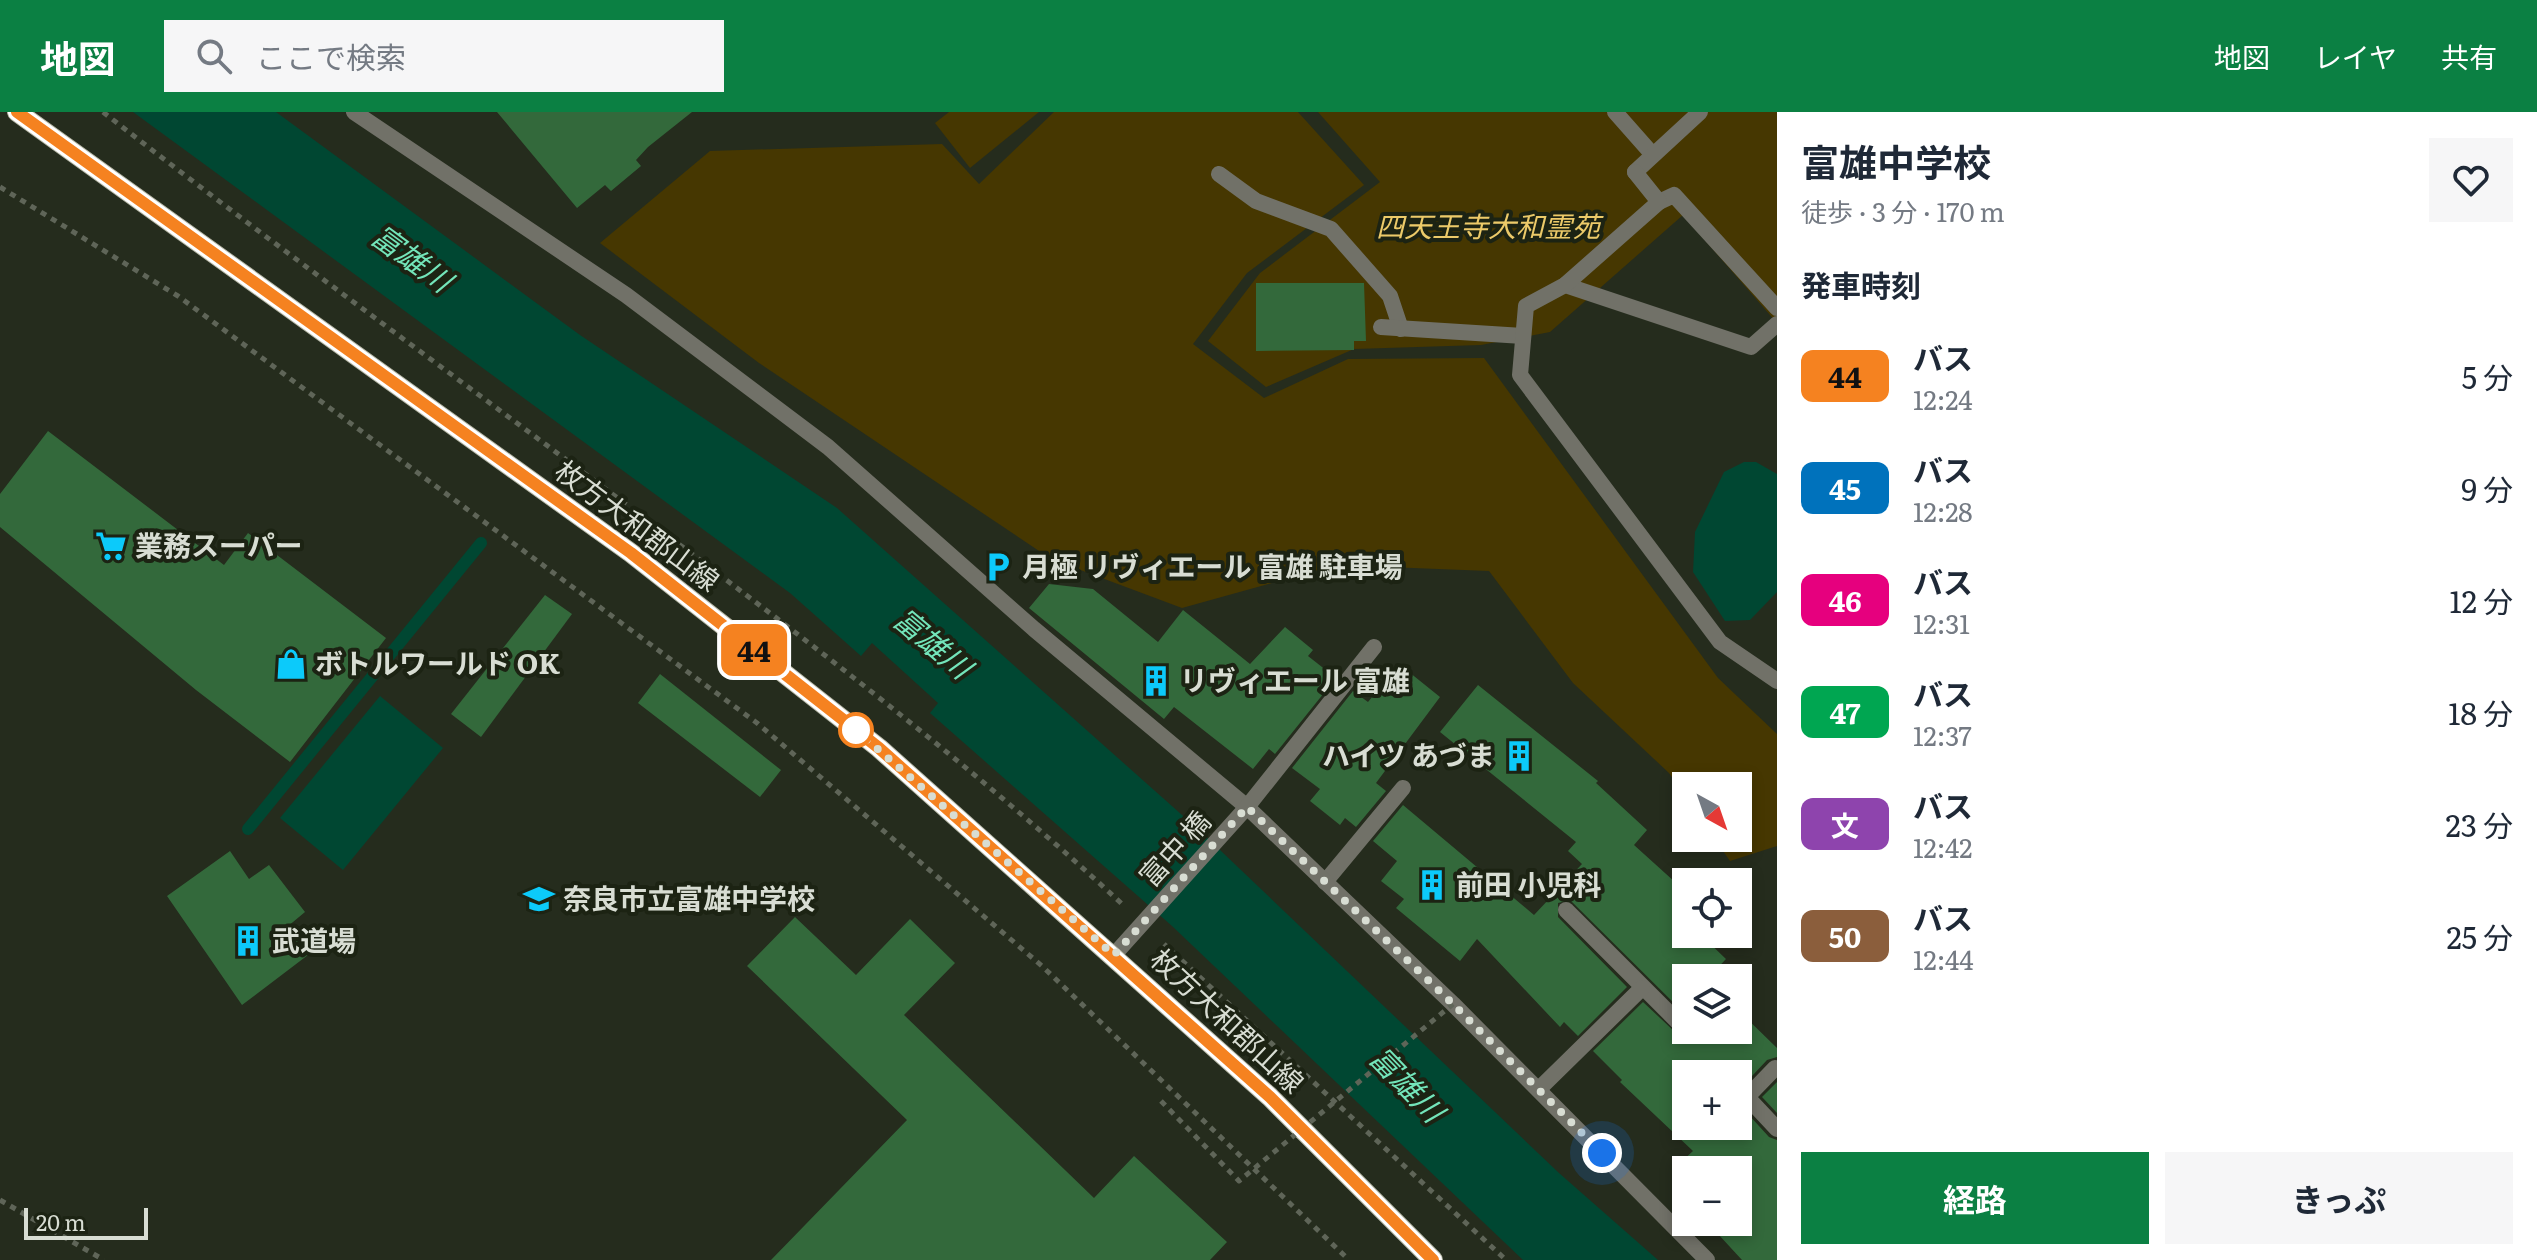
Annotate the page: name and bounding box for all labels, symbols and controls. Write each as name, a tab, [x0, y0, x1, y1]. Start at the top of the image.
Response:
search box	[164, 20, 724, 92]
text: 地図	[40, 28, 116, 85]
icon: search	[192, 34, 236, 78]
text: ここで検索	[256, 34, 406, 78]
text: 地図	[2214, 35, 2270, 77]
text: レイヤ	[2314, 35, 2397, 77]
text: 共有	[2441, 35, 2497, 77]
text: 富雄中学校	[1801, 132, 1991, 189]
button: heart	[2429, 138, 2513, 222]
text: 徒歩 · 3 分 · 170 m	[1801, 191, 2005, 230]
park label: 四天王寺大和霊苑	[1376, 204, 1604, 246]
water label: 富雄川	[363, 212, 465, 303]
text: 発車時刻	[1801, 262, 1921, 306]
text: バス	[1913, 335, 1973, 379]
text: 5 分	[2462, 354, 2513, 398]
text: 44	[1828, 355, 1862, 397]
text: 12:24	[1913, 379, 1973, 418]
text: バス	[1913, 447, 1973, 491]
street label: 枚方大和郡山線	[547, 449, 729, 600]
text: 9 分	[2461, 466, 2513, 510]
text: 45	[1829, 467, 1861, 509]
text: 12:28	[1913, 491, 1973, 530]
place label: 業務スーパー	[135, 523, 303, 565]
supermarket icon: 業務スーパー	[94, 529, 128, 563]
place label: 月極 リヴィエール 富雄 駐車場	[1022, 544, 1403, 586]
parking icon: 月極 リヴィエール 富雄 駐車場	[981, 550, 1015, 584]
text: バス	[1913, 559, 1973, 603]
text: 12 分	[2450, 578, 2513, 622]
text: 46	[1828, 579, 1862, 621]
water label: 富雄川	[885, 596, 985, 689]
text: 12:31	[1913, 603, 1970, 642]
line badge: 44	[718, 624, 790, 676]
text: 44	[737, 629, 771, 671]
place label: ボトルワールド OK	[315, 641, 560, 683]
shop icon: ボトルワールド OK	[274, 647, 308, 681]
place label: リヴィエール 富雄	[1180, 658, 1410, 700]
building icon: リヴィエール 富雄	[1139, 664, 1173, 698]
text: バス	[1913, 671, 1973, 715]
text: 18 分	[2448, 690, 2513, 734]
text: 47	[1829, 691, 1861, 733]
unlabelled marker	[839, 713, 873, 747]
text: 12:37	[1913, 715, 1972, 754]
place label: ハイツ あづま	[1322, 733, 1495, 775]
building icon: ハイツ あづま	[1502, 739, 1536, 773]
north arrow	[1672, 772, 1752, 852]
map controls	[1672, 772, 1752, 1236]
text: バス	[1913, 783, 1973, 827]
street label: 富中 橋	[1128, 800, 1219, 895]
text: 23 分	[2446, 802, 2513, 846]
text: 文	[1831, 803, 1859, 845]
text: 12:42	[1913, 827, 1972, 866]
place label: 前田 小児科	[1456, 862, 1602, 904]
building icon: 前田 小児科	[1415, 868, 1449, 902]
button: locate	[1672, 868, 1752, 948]
place label: 奈良市立富雄中学校	[563, 876, 815, 918]
school or university icon: 奈良市立富雄中学校	[522, 882, 556, 916]
text: バス	[1913, 895, 1973, 939]
text: 25 分	[2447, 914, 2513, 958]
text: 50	[1829, 915, 1861, 957]
place label: 武道場	[272, 918, 356, 960]
building icon: 武道場	[231, 924, 265, 958]
street label: 枚方大和郡山線	[1142, 937, 1314, 1102]
text: 12:44	[1913, 939, 1974, 978]
button: layers	[1672, 964, 1752, 1044]
water label: 富雄川	[1361, 1035, 1457, 1133]
button: +	[1672, 1060, 1752, 1140]
your location	[1582, 1133, 1622, 1173]
button: 経路	[1801, 1152, 2149, 1244]
button: きっぷ	[2165, 1152, 2513, 1244]
button: −	[1672, 1156, 1752, 1236]
scale bar	[24, 1204, 148, 1240]
text: 20 m	[36, 1205, 86, 1238]

